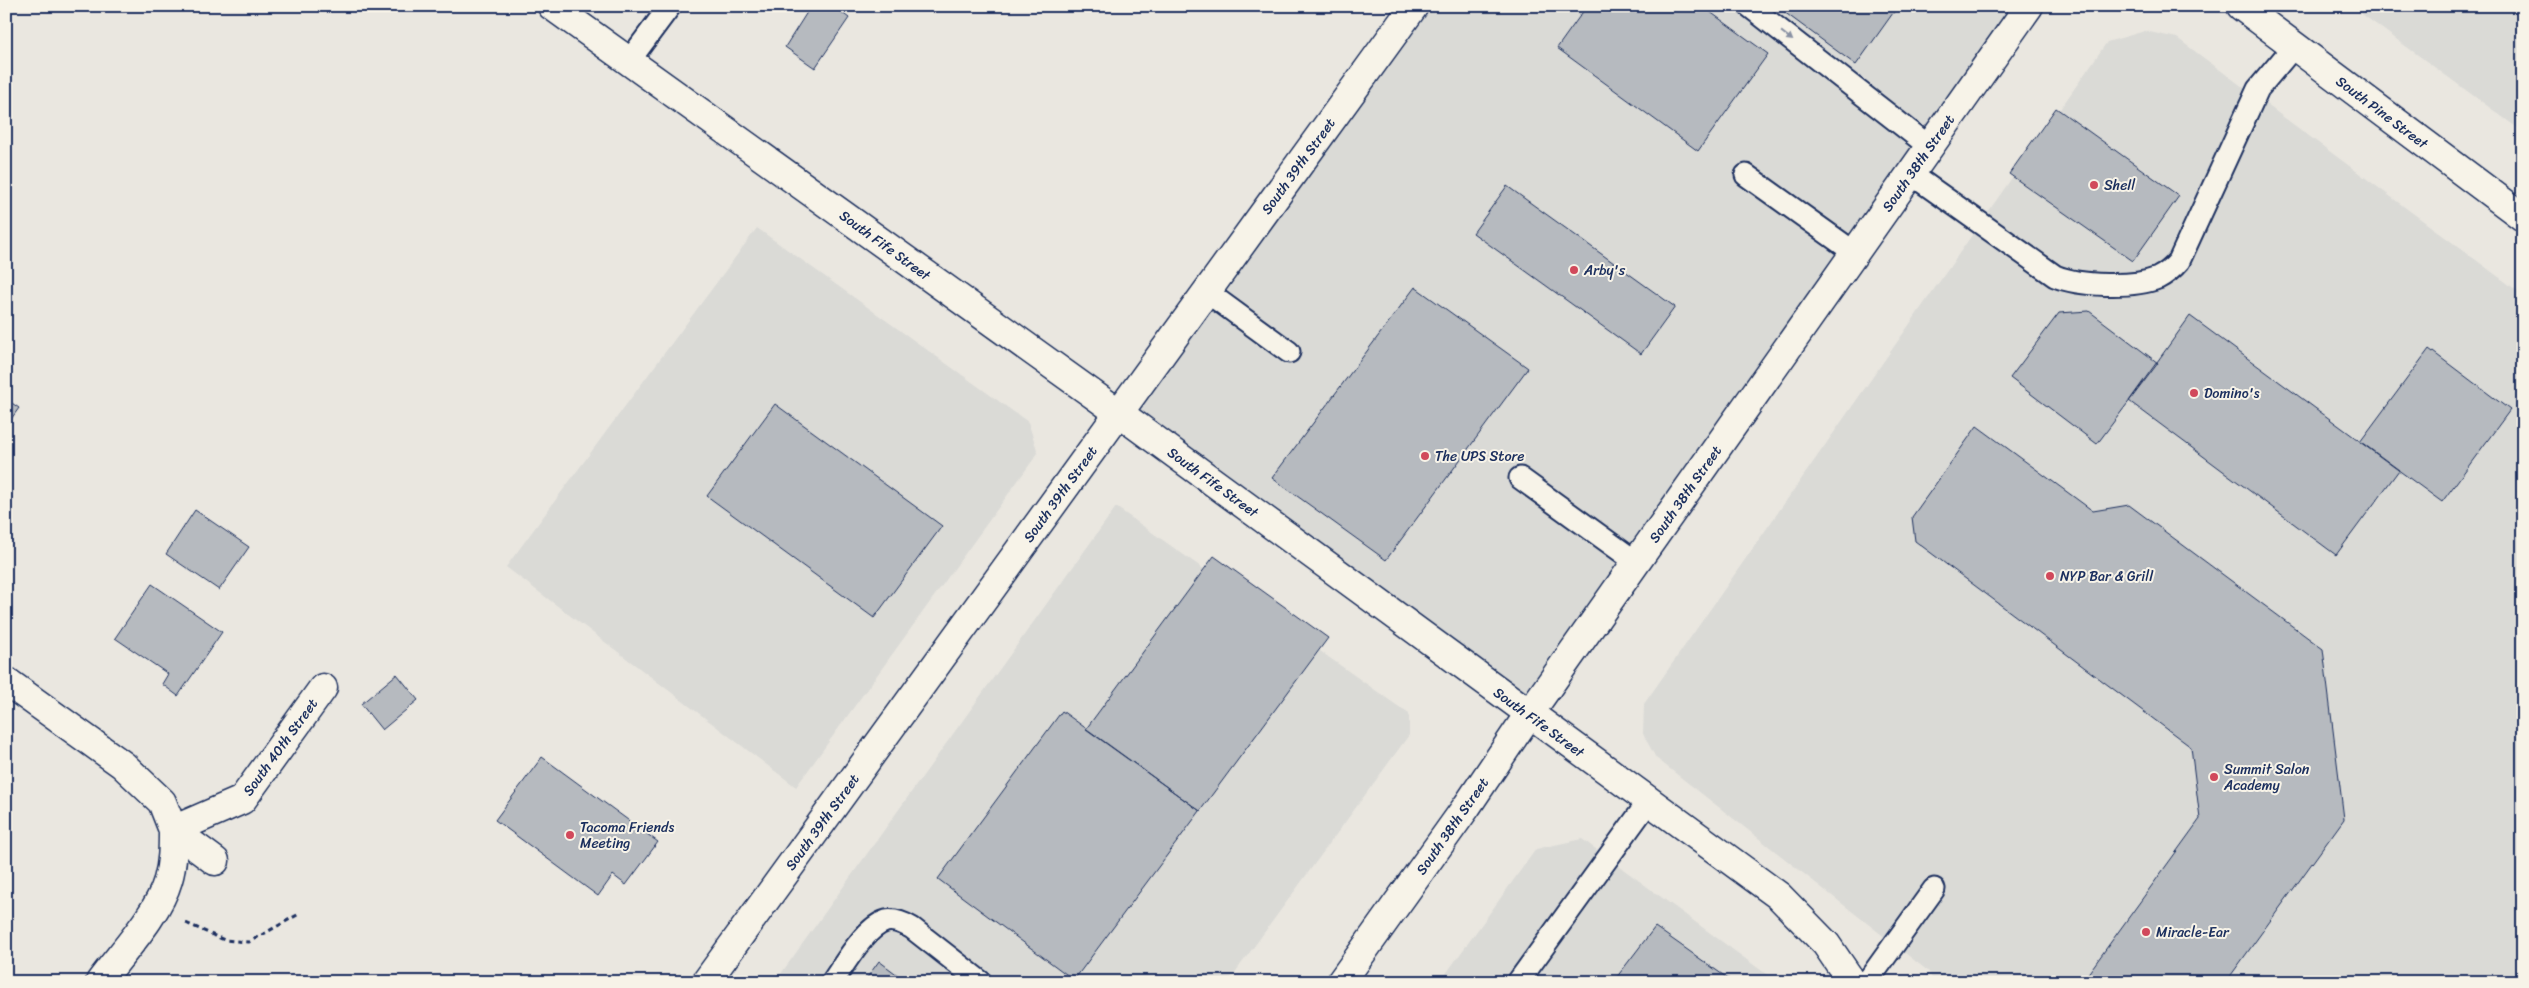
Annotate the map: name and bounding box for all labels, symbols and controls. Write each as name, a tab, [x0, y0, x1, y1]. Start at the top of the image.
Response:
one-way arrow	[1780, 31, 1794, 41]
street label: South Pine Street	[2330, 69, 2434, 156]
street label: South 38th Street	[1875, 109, 1961, 217]
street label: South 39th Street	[1255, 113, 1342, 220]
place label: Shell	[2104, 173, 2136, 198]
marker: Shell	[2088, 179, 2100, 191]
street label: South Fife Street	[834, 204, 937, 288]
place label: Arby's	[1583, 258, 1626, 283]
marker: Arby's	[1568, 264, 1580, 276]
place label: Domino's	[2204, 381, 2260, 406]
marker: Domino's	[2188, 387, 2200, 399]
street label: South 38th Street	[1642, 440, 1728, 548]
street label: South 39th Street	[1017, 441, 1104, 548]
street label: South Fife Street	[1162, 441, 1265, 525]
place label: The UPS Store	[1435, 444, 1525, 469]
marker: The UPS Store	[1419, 450, 1431, 462]
place label: NYP Bar & Grill	[2060, 564, 2154, 589]
marker: NYP Bar & Grill	[2044, 570, 2056, 582]
street label: South Fife Street	[1488, 681, 1591, 765]
street label: South 40th Street	[236, 693, 325, 802]
place label: Summit Salon Academy	[2223, 757, 2310, 798]
street label: South 39th Street	[779, 769, 866, 876]
marker: Summit Salon Academy	[2208, 771, 2220, 783]
street label: South 38th Street	[1409, 772, 1495, 880]
place label: Tacoma Friends Meeting	[580, 815, 674, 856]
marker: Tacoma Friends Meeting	[564, 829, 576, 841]
place label: Miracle-Ear	[2156, 920, 2230, 945]
marker: Miracle-Ear	[2140, 926, 2152, 938]

